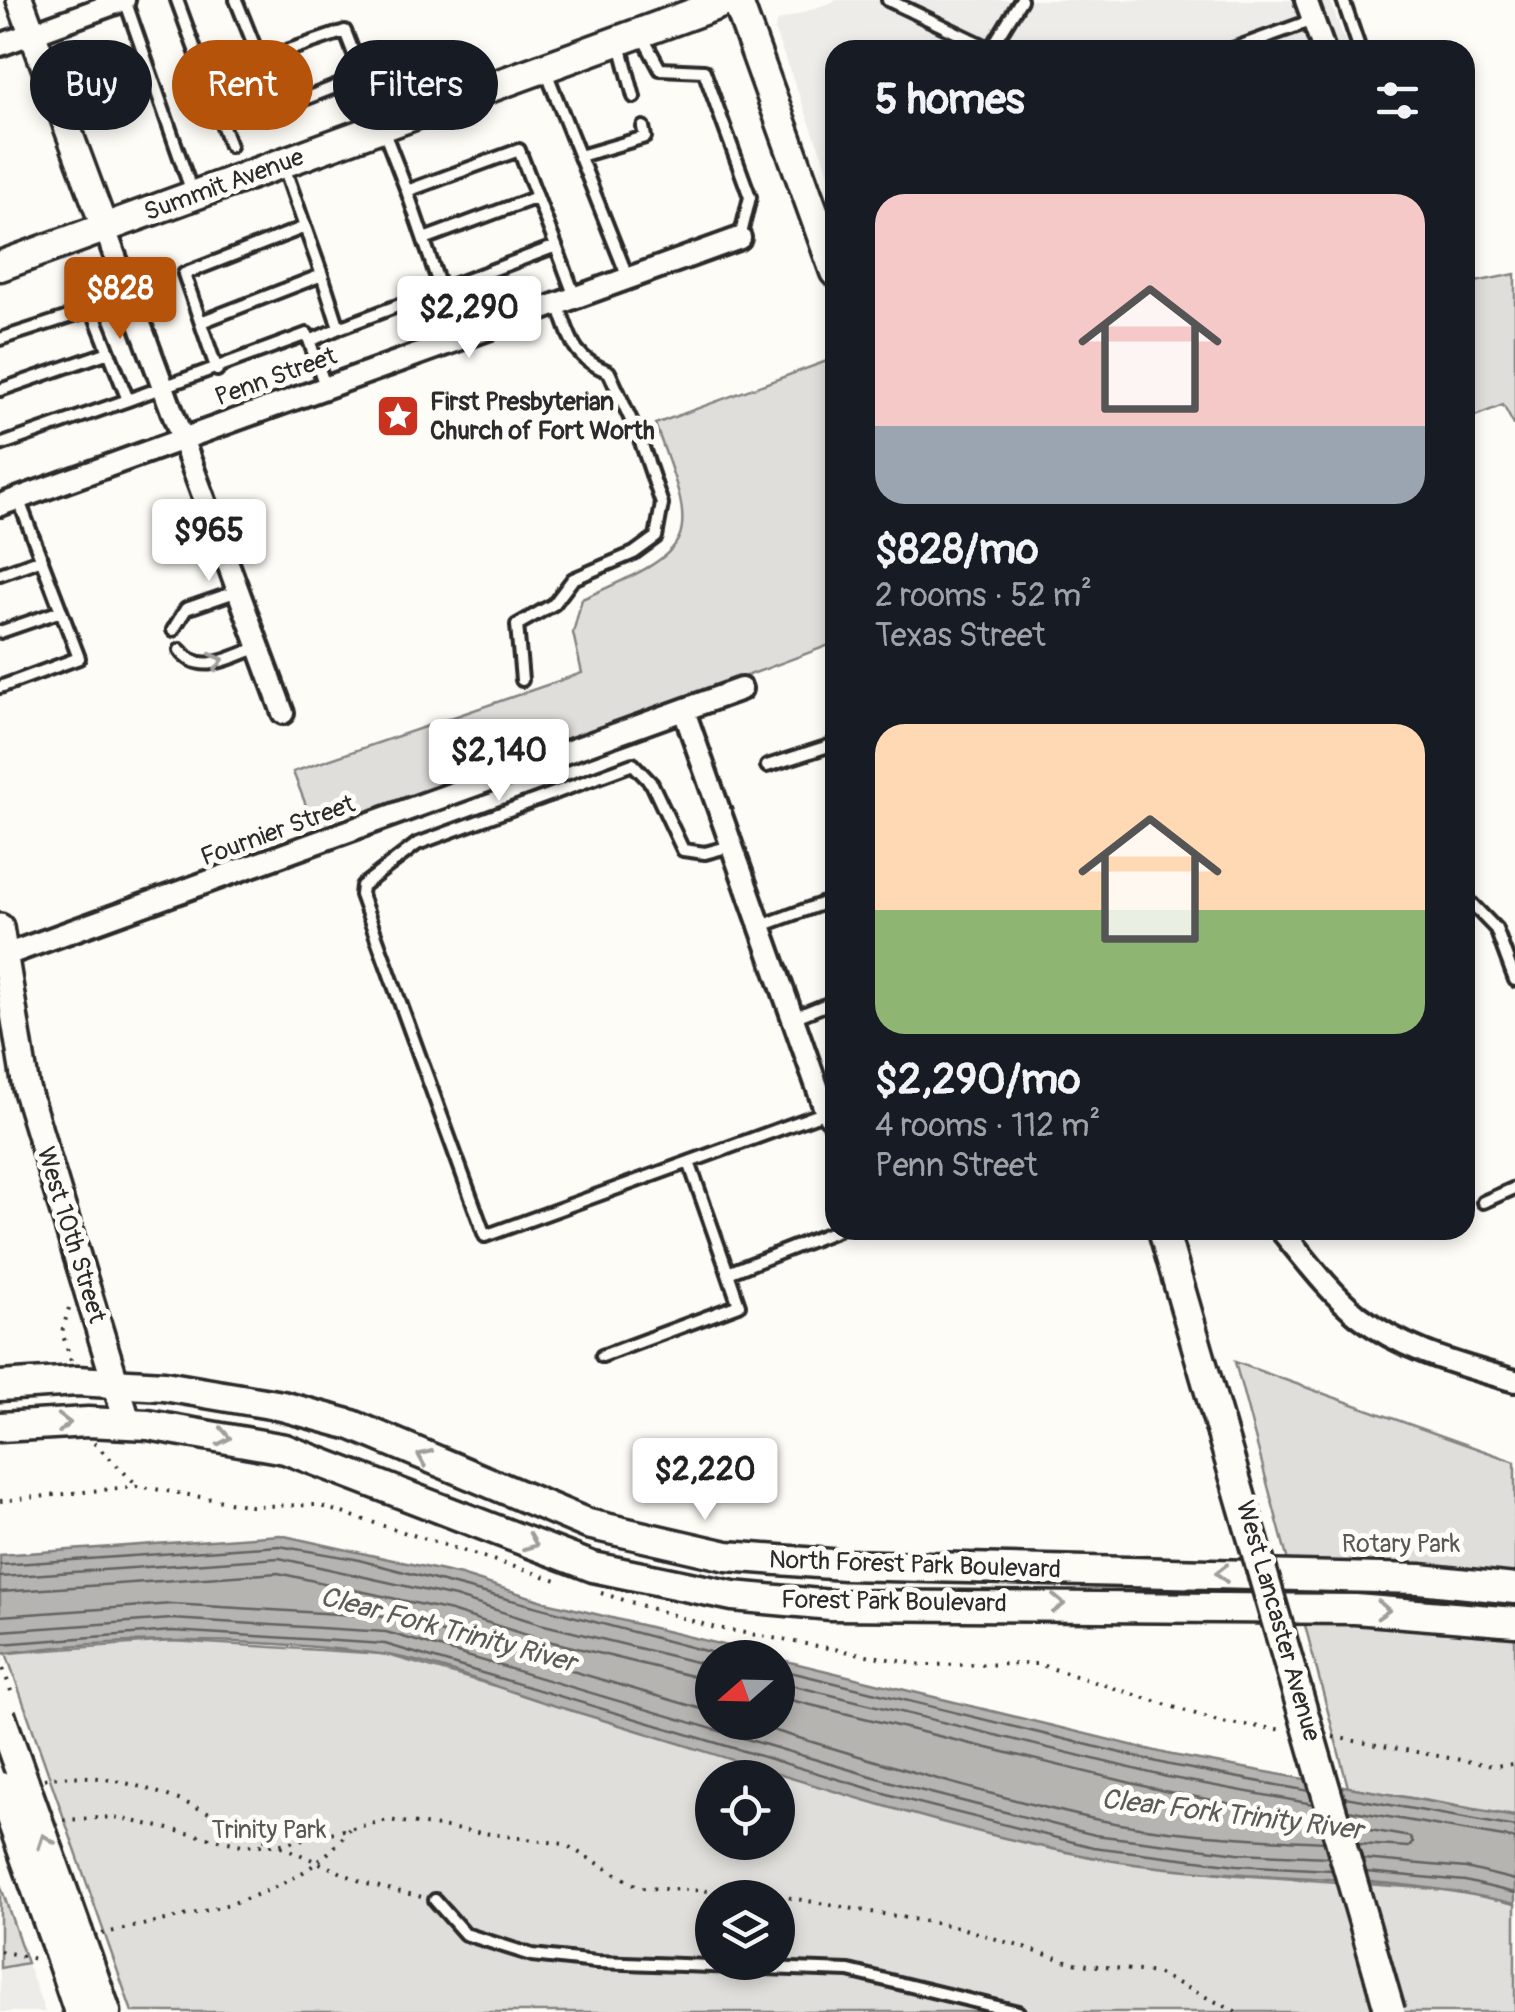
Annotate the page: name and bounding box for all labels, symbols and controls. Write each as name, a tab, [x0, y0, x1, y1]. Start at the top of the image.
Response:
chip: Buy	[30, 40, 152, 130]
chip: Rent	[172, 40, 313, 130]
chip: Filters	[333, 40, 498, 130]
icon: filters	[1370, 73, 1425, 128]
text: 5 homes	[875, 74, 1025, 126]
street label: Summit Avenue	[140, 142, 309, 228]
pin: $828	[61, 257, 179, 342]
icon: home	[1060, 259, 1240, 439]
text: $828	[86, 269, 154, 309]
pin: $2,290	[388, 276, 550, 361]
text: $2,290	[419, 288, 519, 328]
street label: Penn Street	[211, 340, 342, 413]
place label: First Presbyterian Church of Fort Worth	[430, 387, 655, 447]
place icon: First Presbyterian Church of Fort Worth	[375, 393, 421, 439]
pin: $965	[150, 499, 268, 584]
text: $965	[174, 511, 244, 551]
text: $828/mo	[875, 524, 1039, 576]
text: 2 rooms · 52 m²	[875, 576, 1092, 616]
text: Texas Street	[875, 616, 1046, 656]
one-way arrow	[207, 651, 225, 672]
pin: $2,140	[418, 719, 580, 804]
text: $2,140	[451, 731, 547, 771]
street label: Fournier Street	[197, 788, 360, 873]
icon: home	[1060, 789, 1240, 969]
text: $2,290/mo	[875, 1054, 1081, 1106]
text: 4 rooms · 112 m²	[875, 1106, 1100, 1146]
street label: West 10th Street	[30, 1143, 113, 1328]
text: Penn Street	[875, 1146, 1038, 1186]
one-way arrow	[56, 1412, 72, 1433]
one-way arrow	[216, 1426, 233, 1447]
pin: $2,220	[624, 1438, 786, 1523]
one-way arrow	[416, 1449, 434, 1469]
text: $2,220	[655, 1450, 756, 1490]
street label: West Lancaster Avenue	[1229, 1497, 1327, 1745]
park label: Rotary Park	[1342, 1529, 1461, 1560]
one-way arrow	[521, 1531, 539, 1551]
street label: North Forest Park Boulevard	[768, 1544, 1062, 1586]
one-way arrow	[1213, 1562, 1229, 1583]
water label: Clear Fork Trinity River	[316, 1579, 582, 1682]
street label: Forest Park Boulevard	[781, 1585, 1007, 1619]
one-way arrow	[1050, 1594, 1066, 1615]
one-way arrow	[1375, 1599, 1391, 1620]
north arrow	[695, 1640, 795, 1740]
map controls	[695, 1640, 795, 1980]
button: locate	[695, 1760, 795, 1860]
water label: Clear Fork Trinity River	[1099, 1782, 1368, 1849]
park label: Trinity Park	[212, 1815, 327, 1846]
one-way arrow	[36, 1833, 57, 1850]
button: layers	[695, 1880, 795, 1980]

